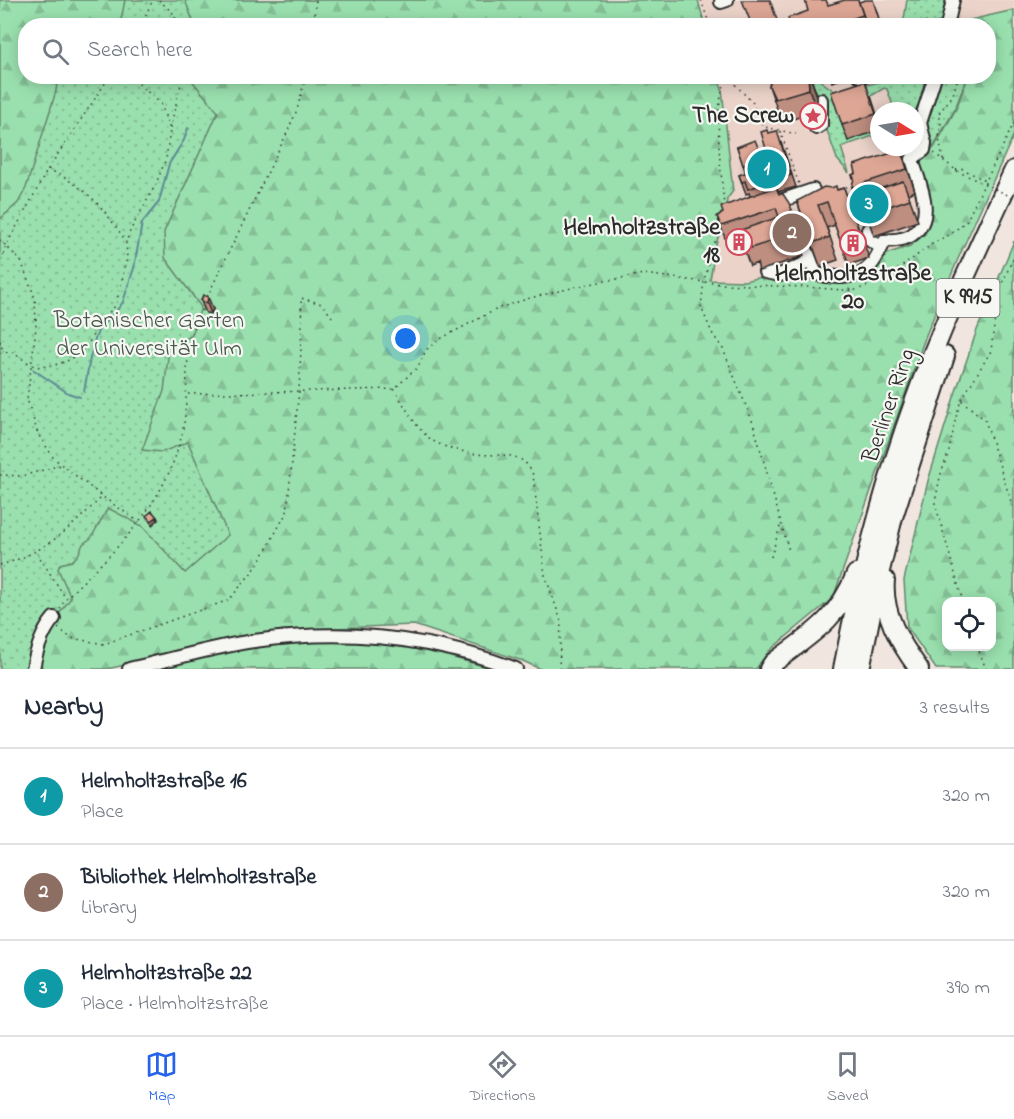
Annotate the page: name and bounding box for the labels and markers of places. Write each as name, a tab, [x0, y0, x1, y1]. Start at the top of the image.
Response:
place label: The Screw	[692, 99, 794, 134]
place icon: The Screw	[798, 101, 828, 131]
pin: 1	[748, 146, 786, 192]
pin: 3	[850, 182, 888, 226]
pin: 2	[772, 210, 812, 256]
place label: Helmholtzstraße 18	[563, 211, 721, 274]
building icon: Helmholtzstraße 18	[724, 227, 754, 257]
building icon: Helmholtzstraße 20	[838, 228, 868, 258]
place label: Helmholtzstraße 20	[775, 257, 933, 320]

